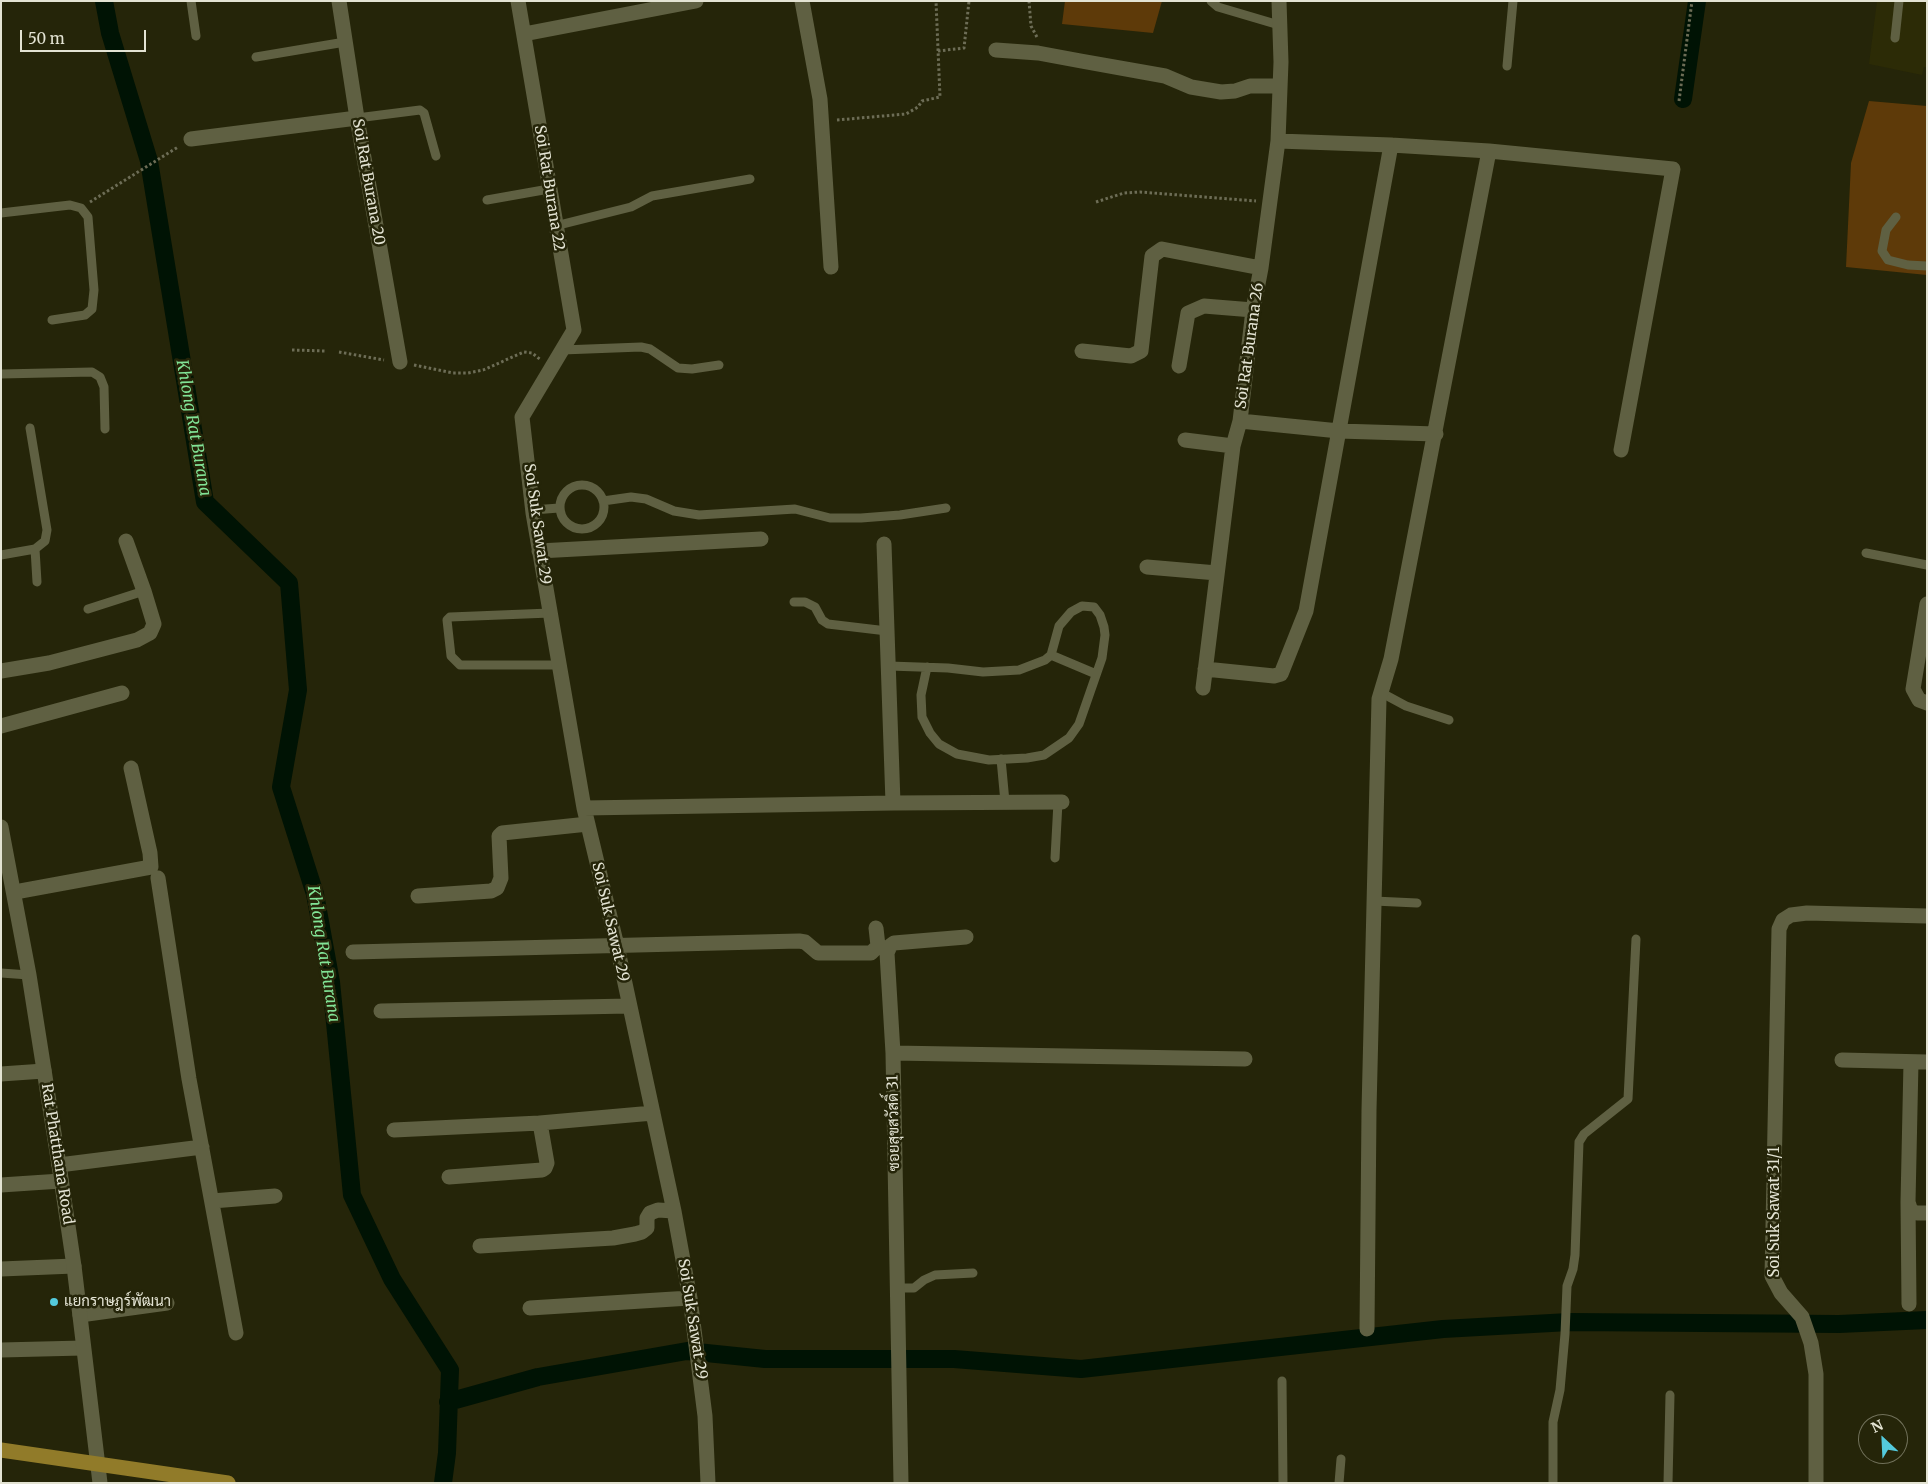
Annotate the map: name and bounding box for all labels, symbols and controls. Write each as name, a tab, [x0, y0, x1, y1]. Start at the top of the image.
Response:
scale bar	[22, 20, 149, 52]
text: 50 m	[28, 29, 65, 48]
street label: Soi Rat Burana 20	[348, 118, 388, 246]
street label: Soi Rat Burana 22	[530, 124, 568, 252]
street label: Soi Rat Burana 26	[1232, 282, 1268, 410]
water label: Khlong Rat Burana	[172, 358, 214, 498]
street label: Soi Suk Sawat 29	[520, 462, 554, 586]
street label: Soi Suk Sawat 29	[588, 861, 632, 983]
water label: Khlong Rat Burana	[303, 884, 343, 1024]
street label: ซอยสุขสวัสดิ์ 31	[884, 1075, 904, 1171]
street label: Rat Phatthana Road	[37, 1082, 77, 1226]
street label: Soi Suk Sawat 31/1	[1766, 1146, 1784, 1278]
street label: Soi Suk Sawat 29	[674, 1257, 710, 1381]
place label: แยกราษฎร์พัฒนา	[64, 1293, 171, 1311]
marker: แยกราษฎร์พัฒนา	[48, 1296, 60, 1308]
north arrow	[1858, 1414, 1908, 1464]
text: N	[1868, 1416, 1886, 1437]

